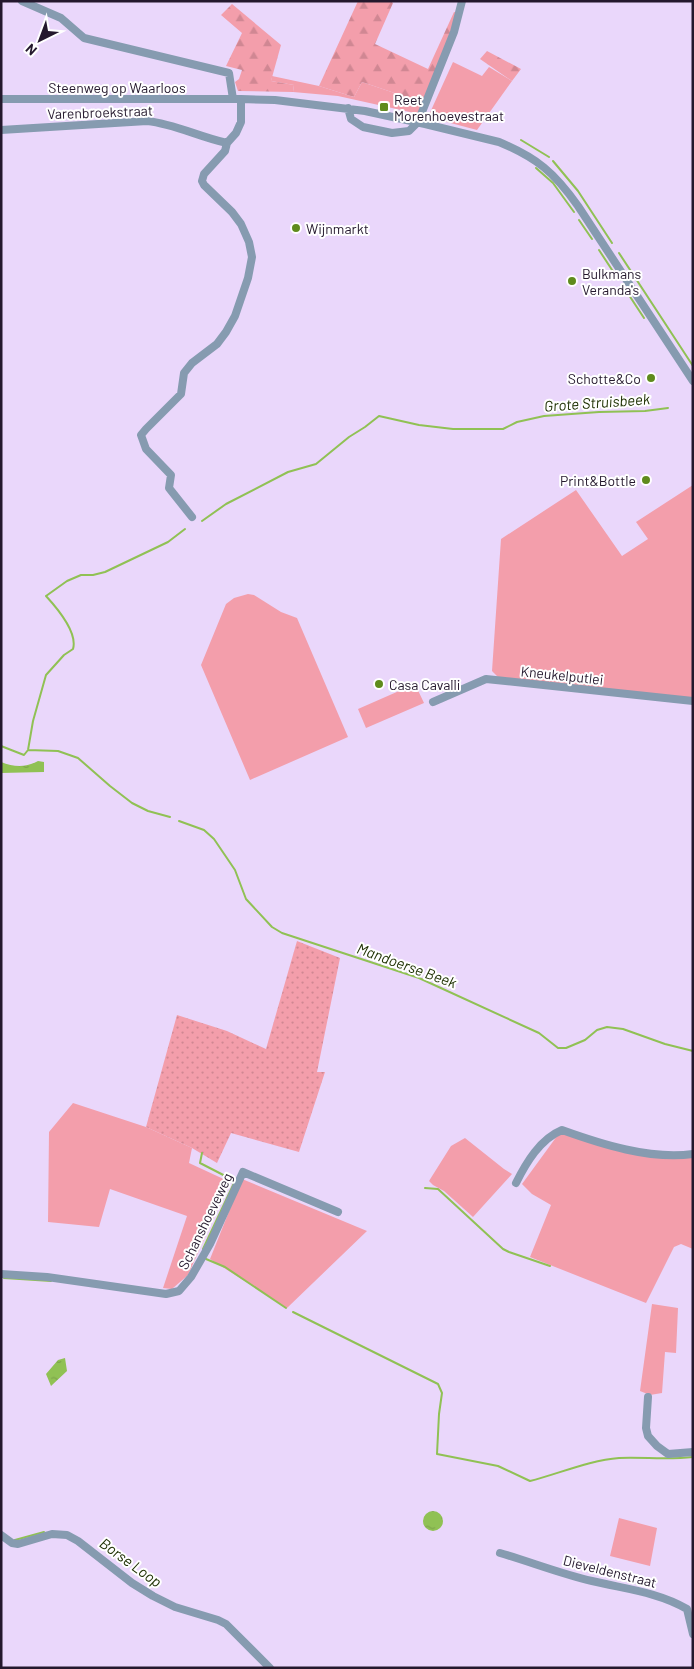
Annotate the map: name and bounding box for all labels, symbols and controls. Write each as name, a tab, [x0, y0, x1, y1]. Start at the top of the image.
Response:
north arrow	[15, 15, 65, 65]
text: N	[22, 41, 40, 59]
street label: Steenweg op Waarloos	[48, 79, 186, 96]
place label: Reet Morenhoevestraat	[394, 91, 504, 124]
marker: Reet Morenhoevestraat	[378, 101, 390, 113]
street label: Varenbroekstraat	[47, 102, 153, 122]
place label: Wijnmarkt	[306, 220, 369, 237]
marker: Wijnmarkt	[290, 222, 302, 234]
place label: Bulkmans Veranda's	[582, 265, 642, 298]
marker: Bulkmans Veranda's	[566, 275, 578, 287]
place label: Schotte&Co	[568, 370, 641, 387]
marker: Schotte&Co	[645, 372, 657, 384]
water label: Grote Struisbeek	[544, 389, 651, 415]
place label: Print&Bottle	[560, 472, 636, 489]
marker: Print&Bottle	[640, 474, 652, 486]
street label: Kneukelputlei	[520, 662, 604, 688]
place label: Casa Cavalli	[389, 676, 460, 693]
marker: Casa Cavalli	[373, 678, 385, 690]
water label: Mandoerse Beek	[355, 939, 460, 992]
street label: Schanshoeveweg	[174, 1170, 236, 1272]
water label: Borse Loop	[97, 1534, 165, 1590]
street label: Dieveldenstraat	[562, 1551, 658, 1591]

